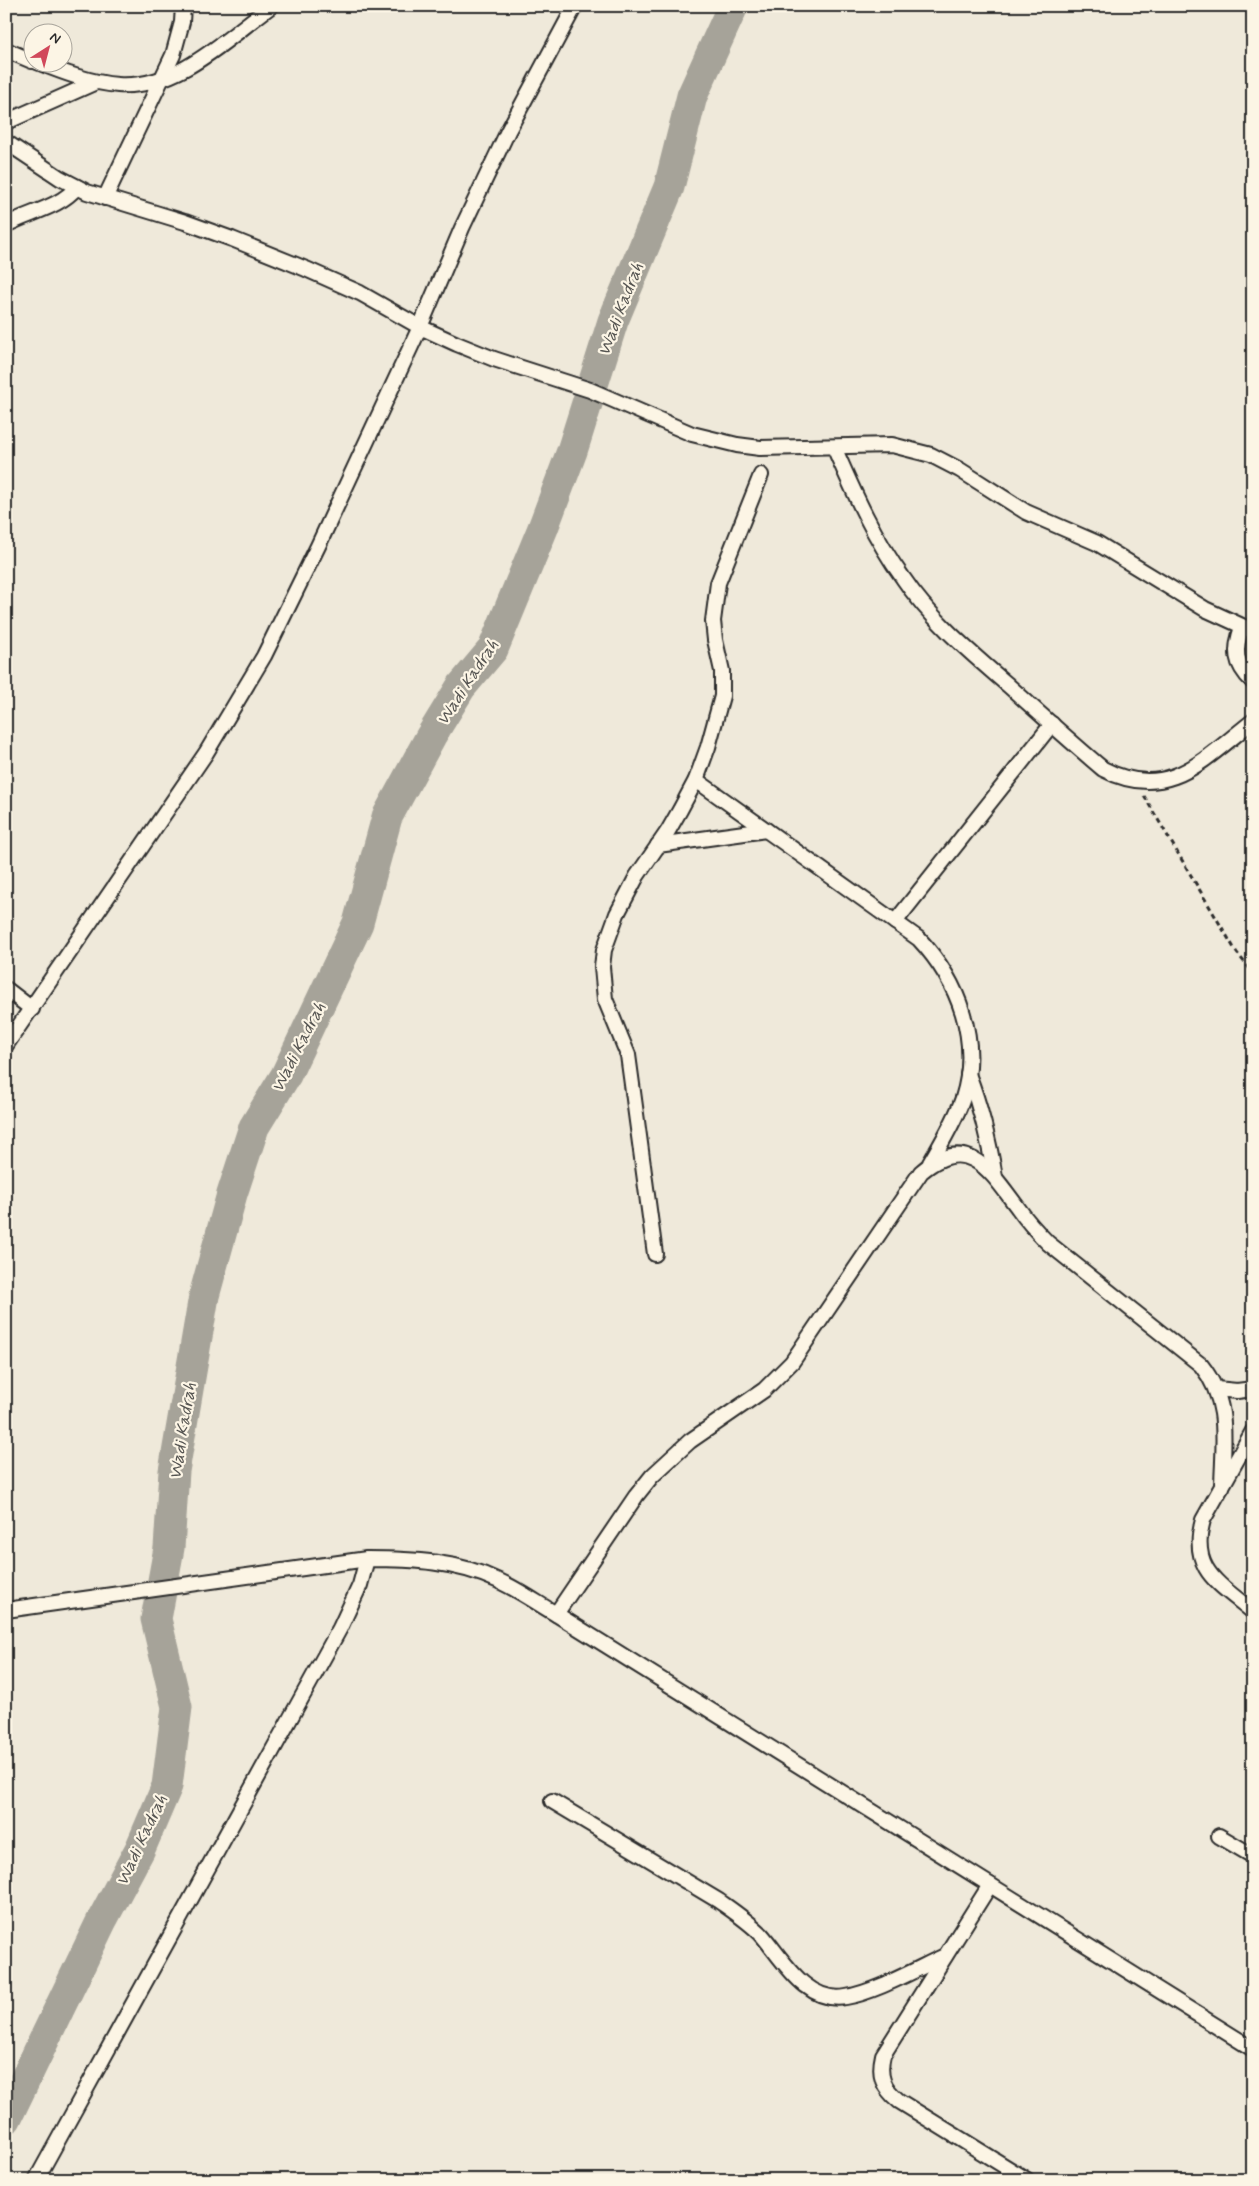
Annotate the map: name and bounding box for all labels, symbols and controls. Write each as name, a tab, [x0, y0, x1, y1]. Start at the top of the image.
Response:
north arrow	[22, 22, 72, 72]
text: N	[46, 28, 64, 48]
water label: Wadi Kadrah	[592, 259, 650, 359]
water label: Wadi Kadrah	[431, 635, 505, 730]
water label: Wadi Kadrah	[266, 998, 332, 1097]
water label: Wadi Kadrah	[163, 1381, 203, 1481]
water label: Wadi Kadrah	[110, 1791, 174, 1890]

